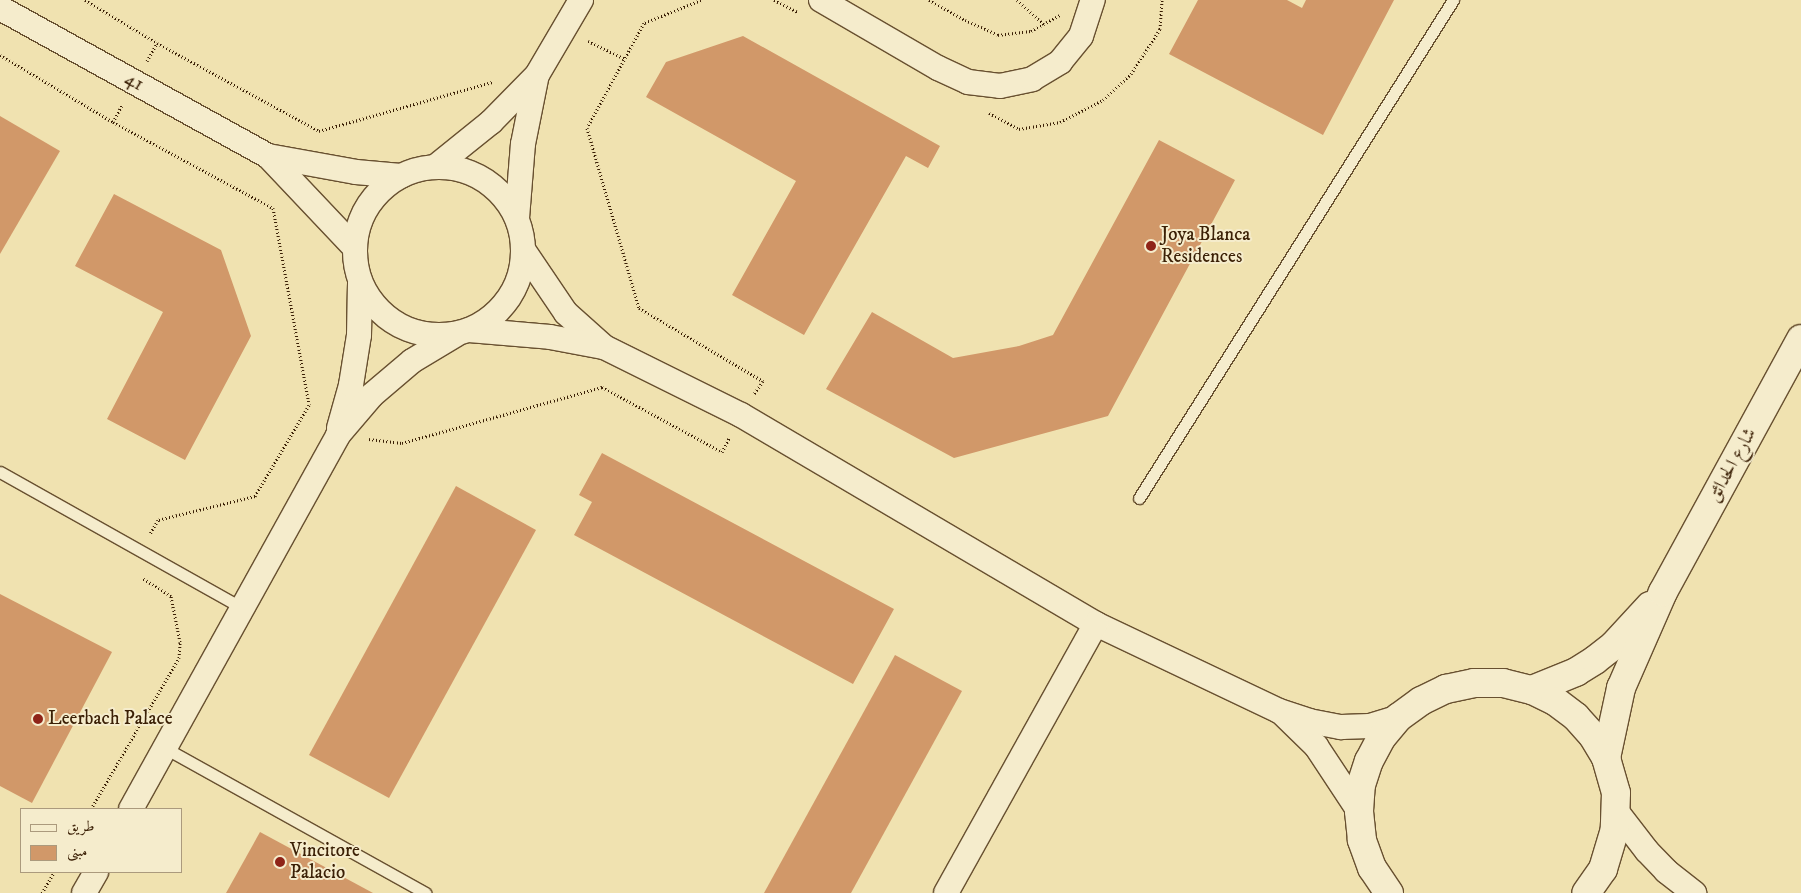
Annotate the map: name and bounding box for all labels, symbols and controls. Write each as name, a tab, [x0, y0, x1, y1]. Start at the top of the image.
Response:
street label: 41	[121, 68, 147, 96]
place label: Joya Blanca Residences	[1161, 224, 1250, 268]
marker: Joya Blanca Residences	[1145, 240, 1157, 252]
street label: شارع الحدائق	[1702, 424, 1762, 506]
place label: Leerbach Palace	[48, 708, 173, 730]
marker: Leerbach Palace	[32, 713, 44, 725]
legend	[20, 808, 182, 873]
text: طريق	[67, 817, 94, 836]
place label: Vincitore Palacio	[290, 840, 360, 884]
text: مبنى	[67, 842, 87, 861]
marker: Vincitore Palacio	[274, 856, 286, 868]

